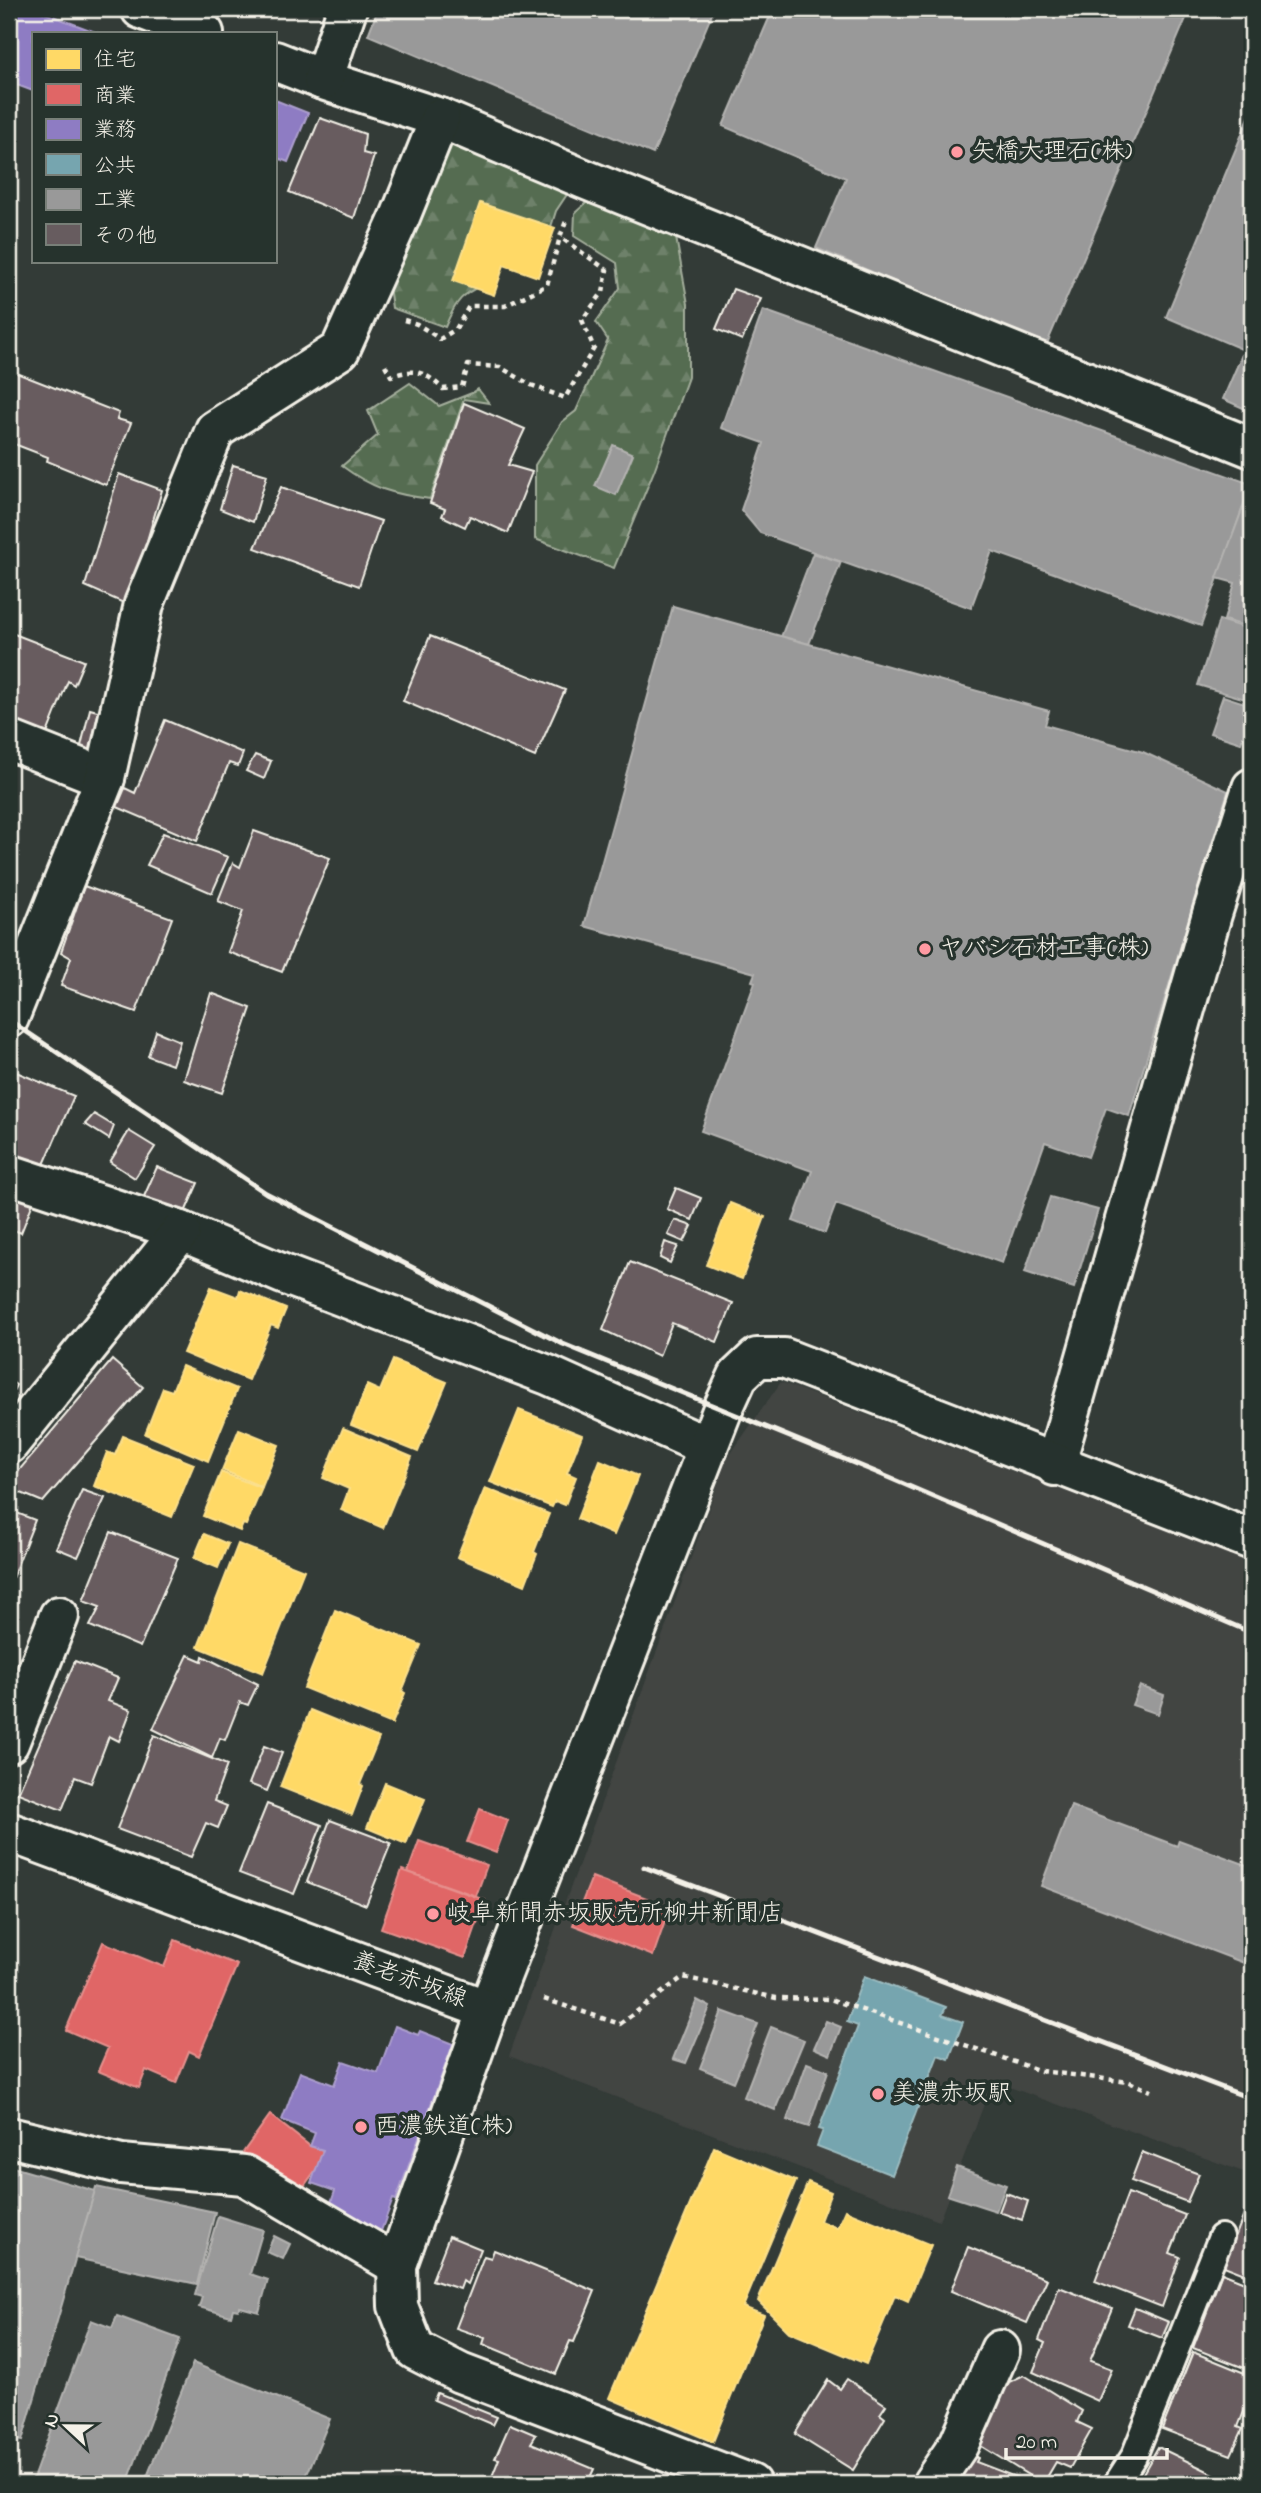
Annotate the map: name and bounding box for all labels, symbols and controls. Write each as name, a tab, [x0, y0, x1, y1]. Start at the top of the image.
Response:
legend	[32, 32, 276, 262]
text: 住宅	[94, 46, 136, 76]
text: 商業	[94, 82, 136, 112]
text: 業務	[94, 116, 136, 146]
place label: 矢橋大理石(株)	[971, 135, 1132, 170]
marker: 矢橋大理石(株)	[949, 144, 965, 160]
text: 公共	[94, 152, 136, 182]
text: 工業	[94, 186, 136, 216]
text: その他	[94, 222, 157, 252]
place label: ヤバシ石材工事(株)	[939, 932, 1148, 967]
marker: ヤバシ石材工事(株)	[917, 941, 933, 957]
place label: 岐阜新聞赤坂販売所柳井新聞店	[447, 1897, 783, 1932]
marker: 岐阜新聞赤坂販売所柳井新聞店	[425, 1906, 441, 1922]
street label: 養老赤坂線	[347, 1944, 471, 2018]
place label: 美濃赤坂駅	[892, 2077, 1012, 2112]
marker: 美濃赤坂駅	[870, 2086, 886, 2102]
place label: 西濃鉄道(株)	[375, 2110, 512, 2145]
marker: 西濃鉄道(株)	[353, 2119, 369, 2135]
north arrow	[32, 2392, 102, 2462]
text: N	[38, 2409, 68, 2432]
scale bar	[1006, 2416, 1166, 2460]
text: 20 m	[1016, 2428, 1057, 2458]

